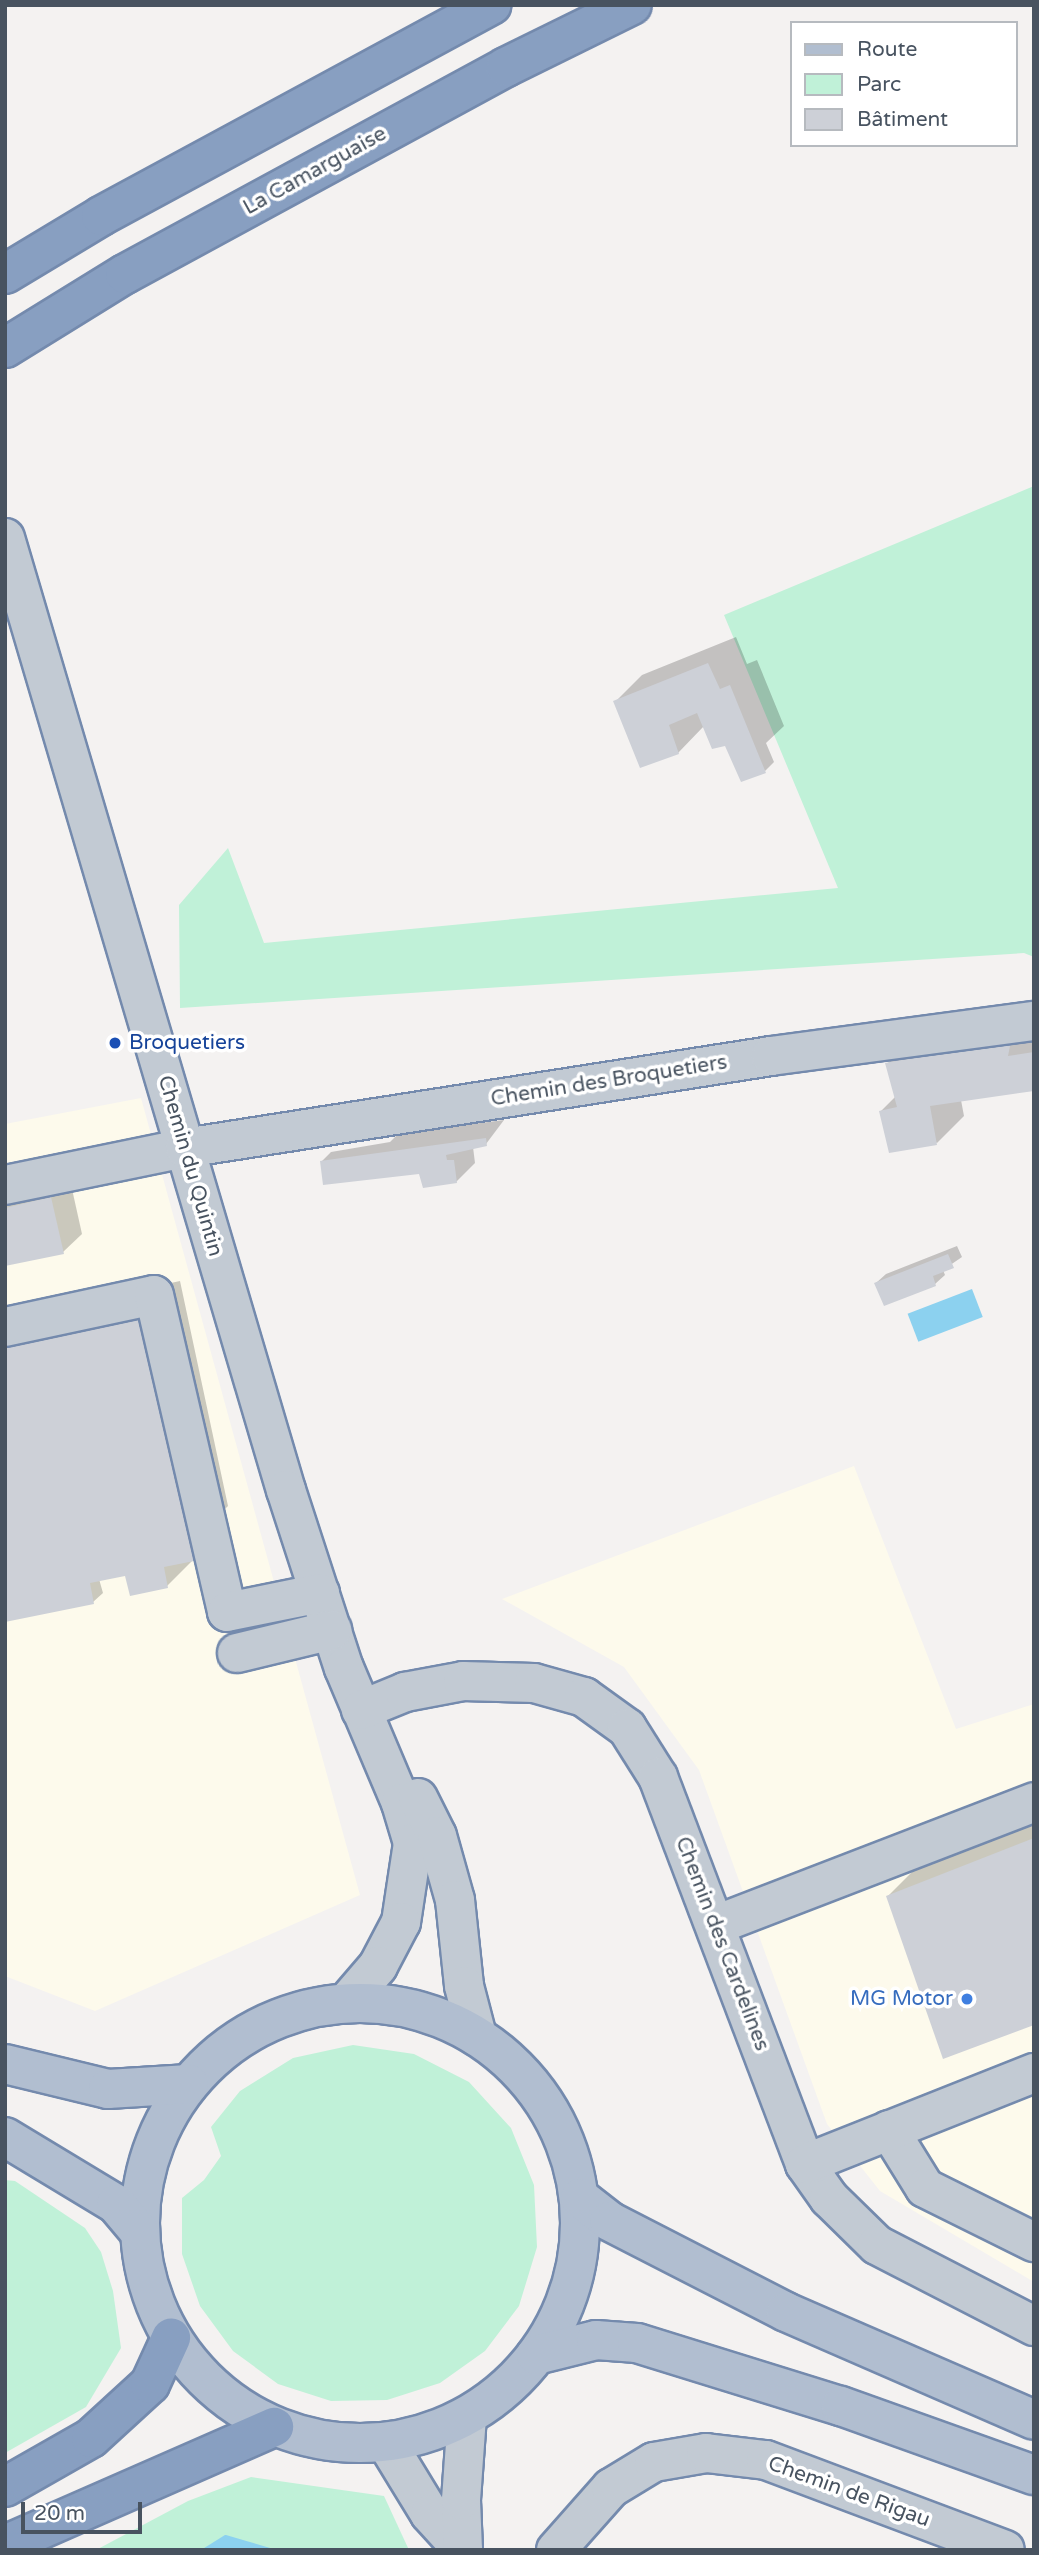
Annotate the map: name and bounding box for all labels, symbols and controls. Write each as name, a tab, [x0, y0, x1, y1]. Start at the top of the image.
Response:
legend	[790, 21, 1018, 147]
text: Route	[857, 37, 917, 62]
text: Parc	[857, 72, 901, 97]
text: Bâtiment	[857, 107, 948, 132]
street label: La Camarguaise	[239, 121, 391, 221]
place label: Broquetiers	[129, 1030, 245, 1056]
marker: Broquetiers	[107, 1035, 123, 1051]
street label: Chemin des Broquetiers	[489, 1050, 729, 1112]
street label: Chemin du Quintin	[152, 1073, 228, 1259]
street label: Chemin des Cardelines	[670, 1833, 774, 2055]
place label: MG Motor	[850, 1986, 953, 2012]
marker: MG Motor	[959, 1991, 975, 2007]
street label: Chemin de Rigau	[765, 2451, 933, 2533]
scale bar	[24, 2488, 145, 2532]
text: 20 m	[34, 2501, 85, 2526]

